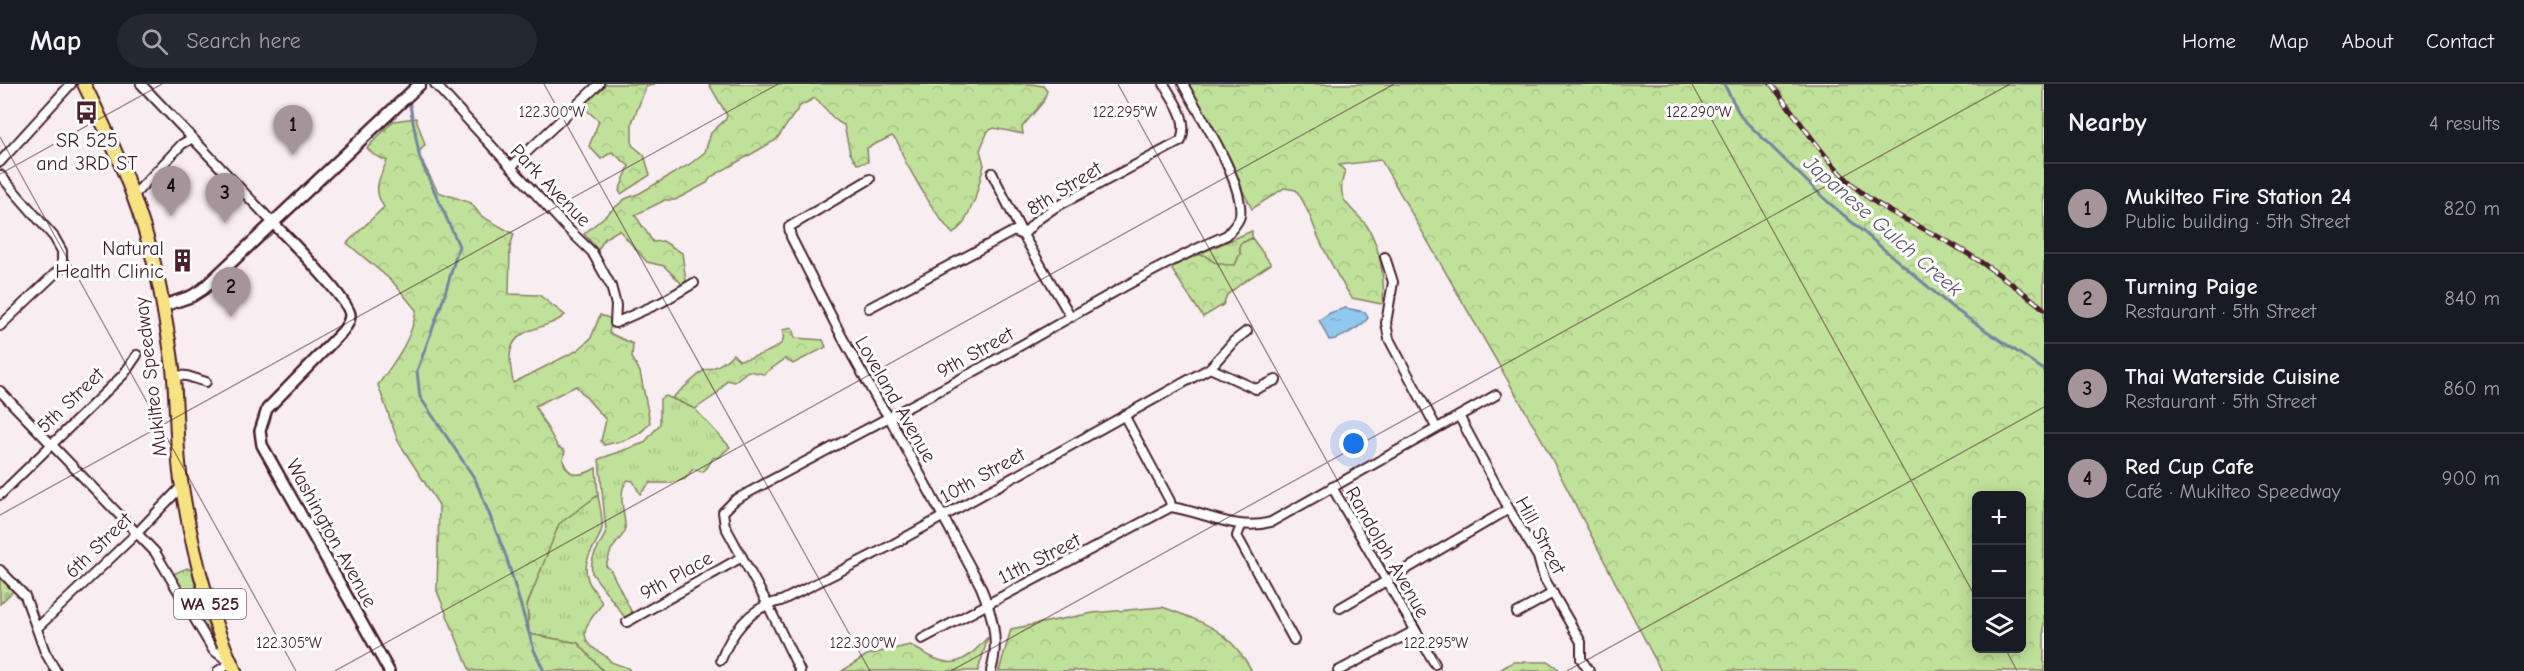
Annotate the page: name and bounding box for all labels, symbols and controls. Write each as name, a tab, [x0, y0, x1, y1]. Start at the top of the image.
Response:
search box	[117, 14, 537, 68]
text: Map	[30, 25, 81, 57]
icon: search	[138, 25, 171, 58]
text: Search here	[186, 28, 301, 54]
text: Home	[2182, 29, 2236, 53]
text: Map	[2269, 29, 2309, 53]
text: About	[2342, 29, 2393, 53]
text: Contact	[2426, 29, 2494, 53]
bus stop icon: SR 525 and 3RD ST	[74, 100, 100, 126]
text: 122.300°W	[519, 103, 585, 121]
text: 122.295°W	[1093, 103, 1157, 121]
text: 122.290°W	[1666, 103, 1732, 121]
pin: 1	[274, 106, 312, 155]
text: Nearby	[2068, 108, 2147, 138]
text: 4 results	[2429, 112, 2500, 135]
place label: SR 525 and 3RD ST	[36, 129, 138, 175]
street label: Park Avenue	[506, 139, 596, 231]
water label: Japanese Gulch Creek	[1798, 150, 1968, 302]
street label: 8th Street	[1023, 156, 1107, 220]
pin: 4	[152, 166, 190, 216]
pin: 3	[206, 174, 244, 223]
text: Mukilteo Fire Station 24	[2125, 184, 2351, 210]
text: 1	[2084, 197, 2091, 220]
text: 820 m	[2444, 197, 2500, 220]
text: Public building · 5th Street	[2125, 210, 2350, 233]
place label: Natural Health Clinic	[55, 237, 164, 283]
building icon: Natural Health Clinic	[169, 247, 195, 273]
pin: 2	[212, 268, 250, 317]
text: Turning Paige	[2125, 274, 2257, 300]
text: 2	[2083, 287, 2092, 310]
text: 840 m	[2445, 287, 2500, 310]
street label: Mukilteo Speedway	[129, 296, 172, 458]
text: Restaurant · 5th Street	[2125, 300, 2316, 323]
street label: 9th Street	[933, 321, 1019, 383]
street label: Loveland Avenue	[850, 332, 941, 466]
street label: 5th Street	[32, 362, 109, 438]
text: Thai Waterside Cuisine	[2125, 364, 2340, 390]
text: 3	[2083, 377, 2092, 400]
text: 860 m	[2443, 377, 2500, 400]
text: Restaurant · 5th Street	[2125, 390, 2316, 413]
your location	[1339, 429, 1368, 458]
street label: 10th Street	[936, 442, 1030, 508]
text: Red Cup Cafe	[2125, 454, 2254, 480]
street label: Washington Avenue	[281, 455, 382, 611]
text: 4	[2083, 467, 2092, 490]
text: 900 m	[2442, 467, 2500, 490]
text: Café · Mukilteo Speedway	[2125, 480, 2341, 503]
street label: Randolph Avenue	[1341, 483, 1434, 622]
map controls	[1972, 491, 2026, 653]
button: +	[1972, 491, 2026, 545]
street label: Hill Street	[1511, 493, 1571, 579]
street label: 6th Street	[60, 507, 137, 583]
street label: 11th Street	[994, 527, 1085, 589]
button: −	[1972, 545, 2026, 599]
street label: 9th Place	[636, 546, 717, 605]
road number: WA 525	[174, 589, 246, 619]
button: layers	[1972, 599, 2026, 653]
text: 122.305°W	[256, 634, 322, 652]
text: 122.300°W	[830, 634, 896, 652]
text: 122.295°W	[1404, 634, 1468, 652]

